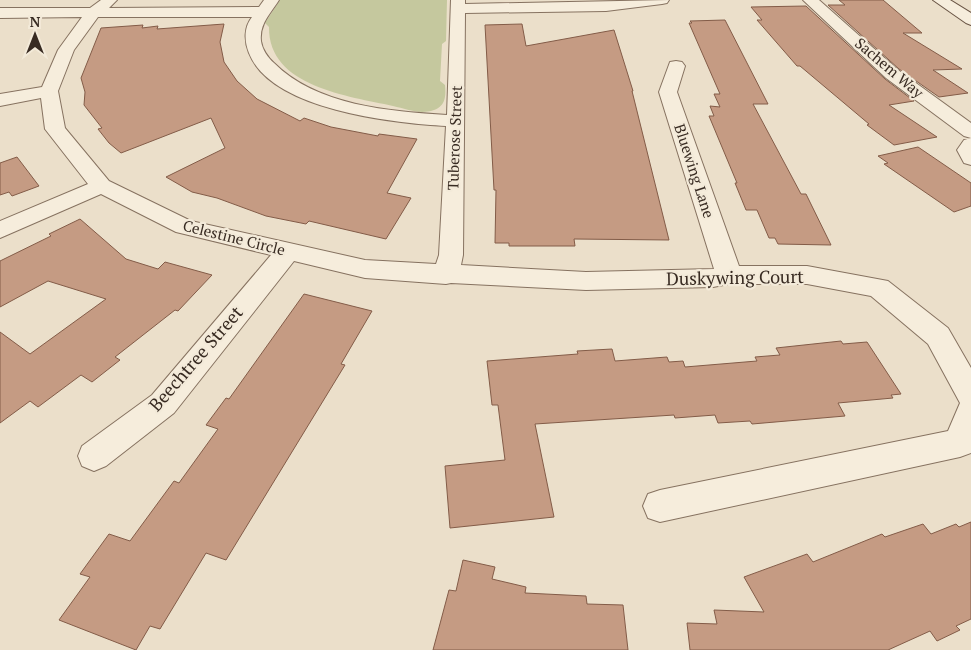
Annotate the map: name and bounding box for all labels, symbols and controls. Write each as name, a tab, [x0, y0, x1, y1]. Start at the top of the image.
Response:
north arrow	[10, 10, 60, 60]
text: N	[30, 12, 41, 31]
street label: Sachem Way	[851, 33, 928, 102]
street label: Tuberose Street	[442, 85, 466, 191]
street label: Bluewing Lane	[670, 121, 720, 220]
street label: Celestine Circle	[181, 215, 287, 259]
street label: Duskywing Court	[666, 264, 804, 290]
street label: Beechtree Street	[143, 300, 248, 416]

